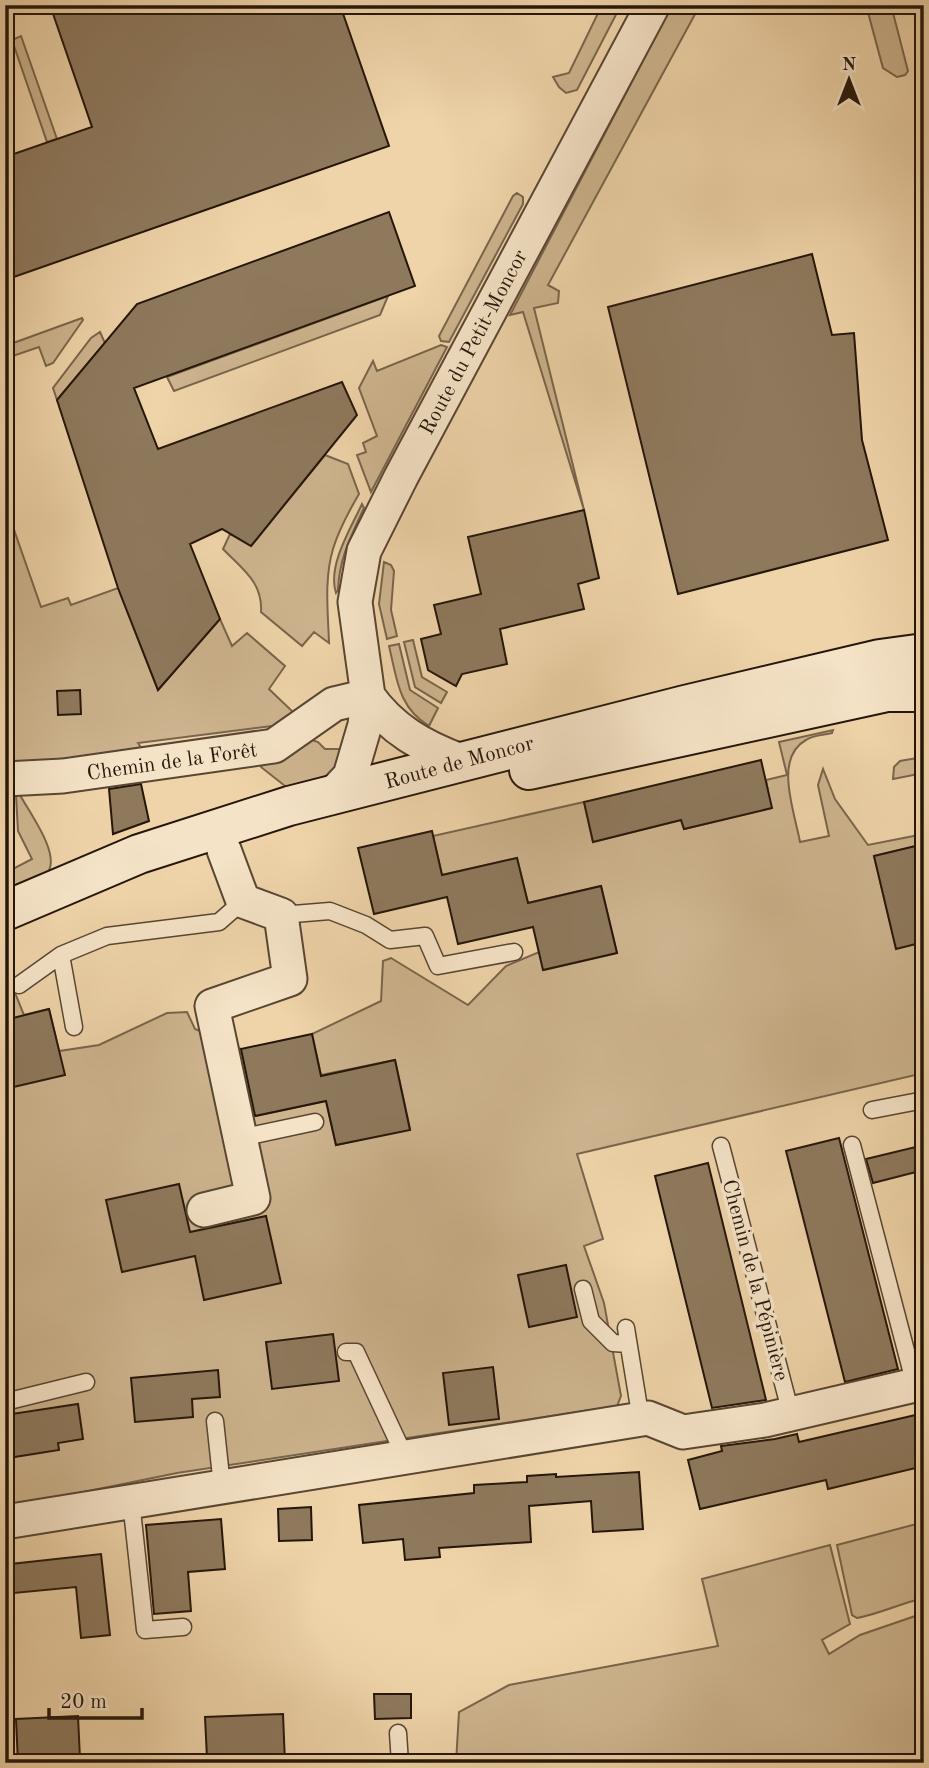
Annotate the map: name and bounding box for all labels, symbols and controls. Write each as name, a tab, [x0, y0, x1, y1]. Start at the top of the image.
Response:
north arrow	[814, 46, 884, 116]
text: N	[842, 56, 857, 75]
street label: Route du Petit-Moncor	[417, 246, 532, 439]
street label: Route de Moncor	[382, 733, 537, 793]
street label: Chemin de la Forêt	[86, 740, 259, 785]
street label: Chemin de la Pépinière	[718, 1177, 792, 1383]
scale bar	[49, 1677, 142, 1721]
text: 20 m	[60, 1692, 107, 1713]

